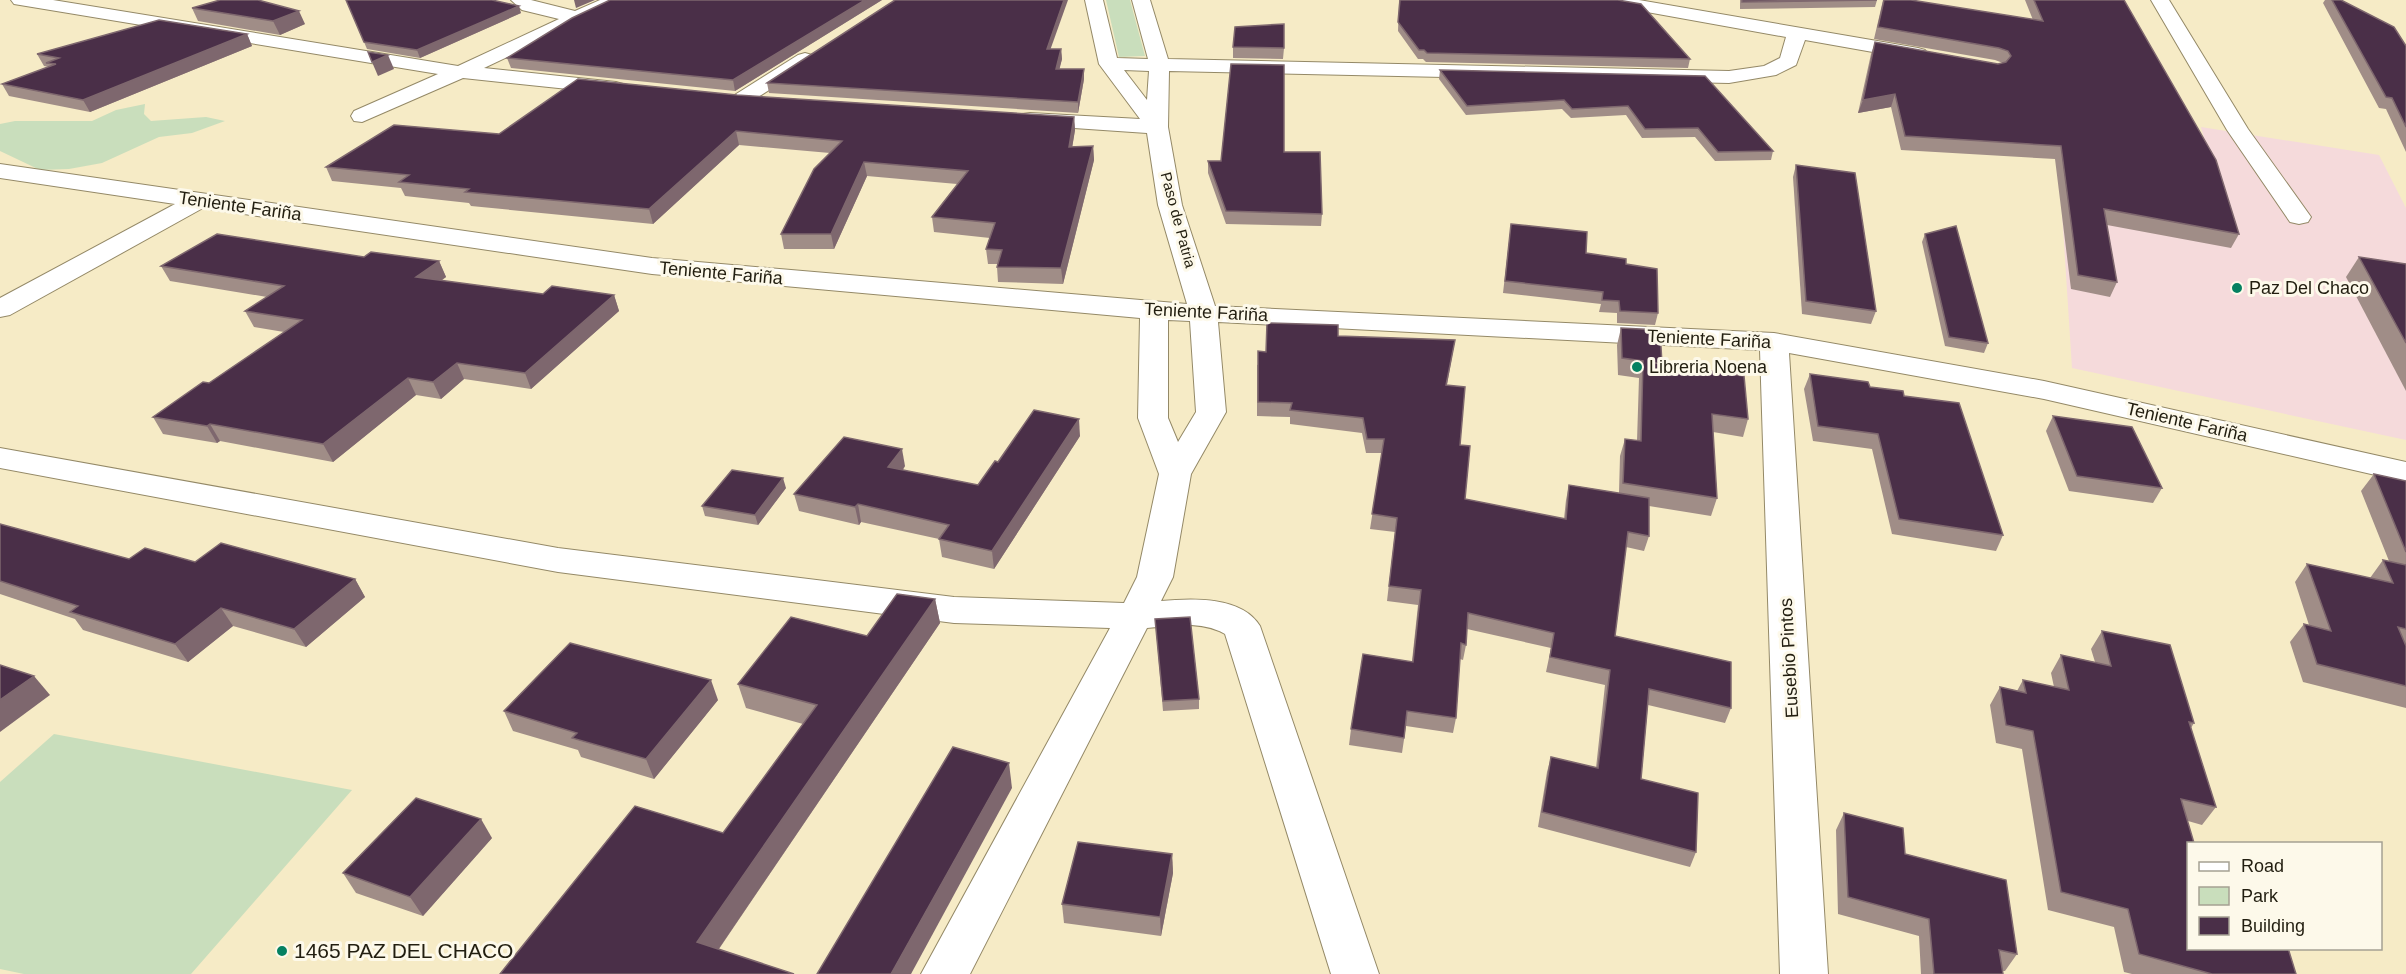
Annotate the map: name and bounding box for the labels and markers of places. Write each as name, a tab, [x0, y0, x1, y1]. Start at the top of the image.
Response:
place label: Paz Del Chaco	[2249, 278, 2369, 298]
marker: Paz Del Chaco	[2230, 281, 2244, 295]
place label: Libreria Noena	[1649, 357, 1768, 377]
marker: Libreria Noena	[1630, 360, 1644, 374]
place label: 1465 PAZ DEL CHACO	[294, 939, 513, 962]
marker: 1465 PAZ DEL CHACO	[275, 944, 289, 958]

